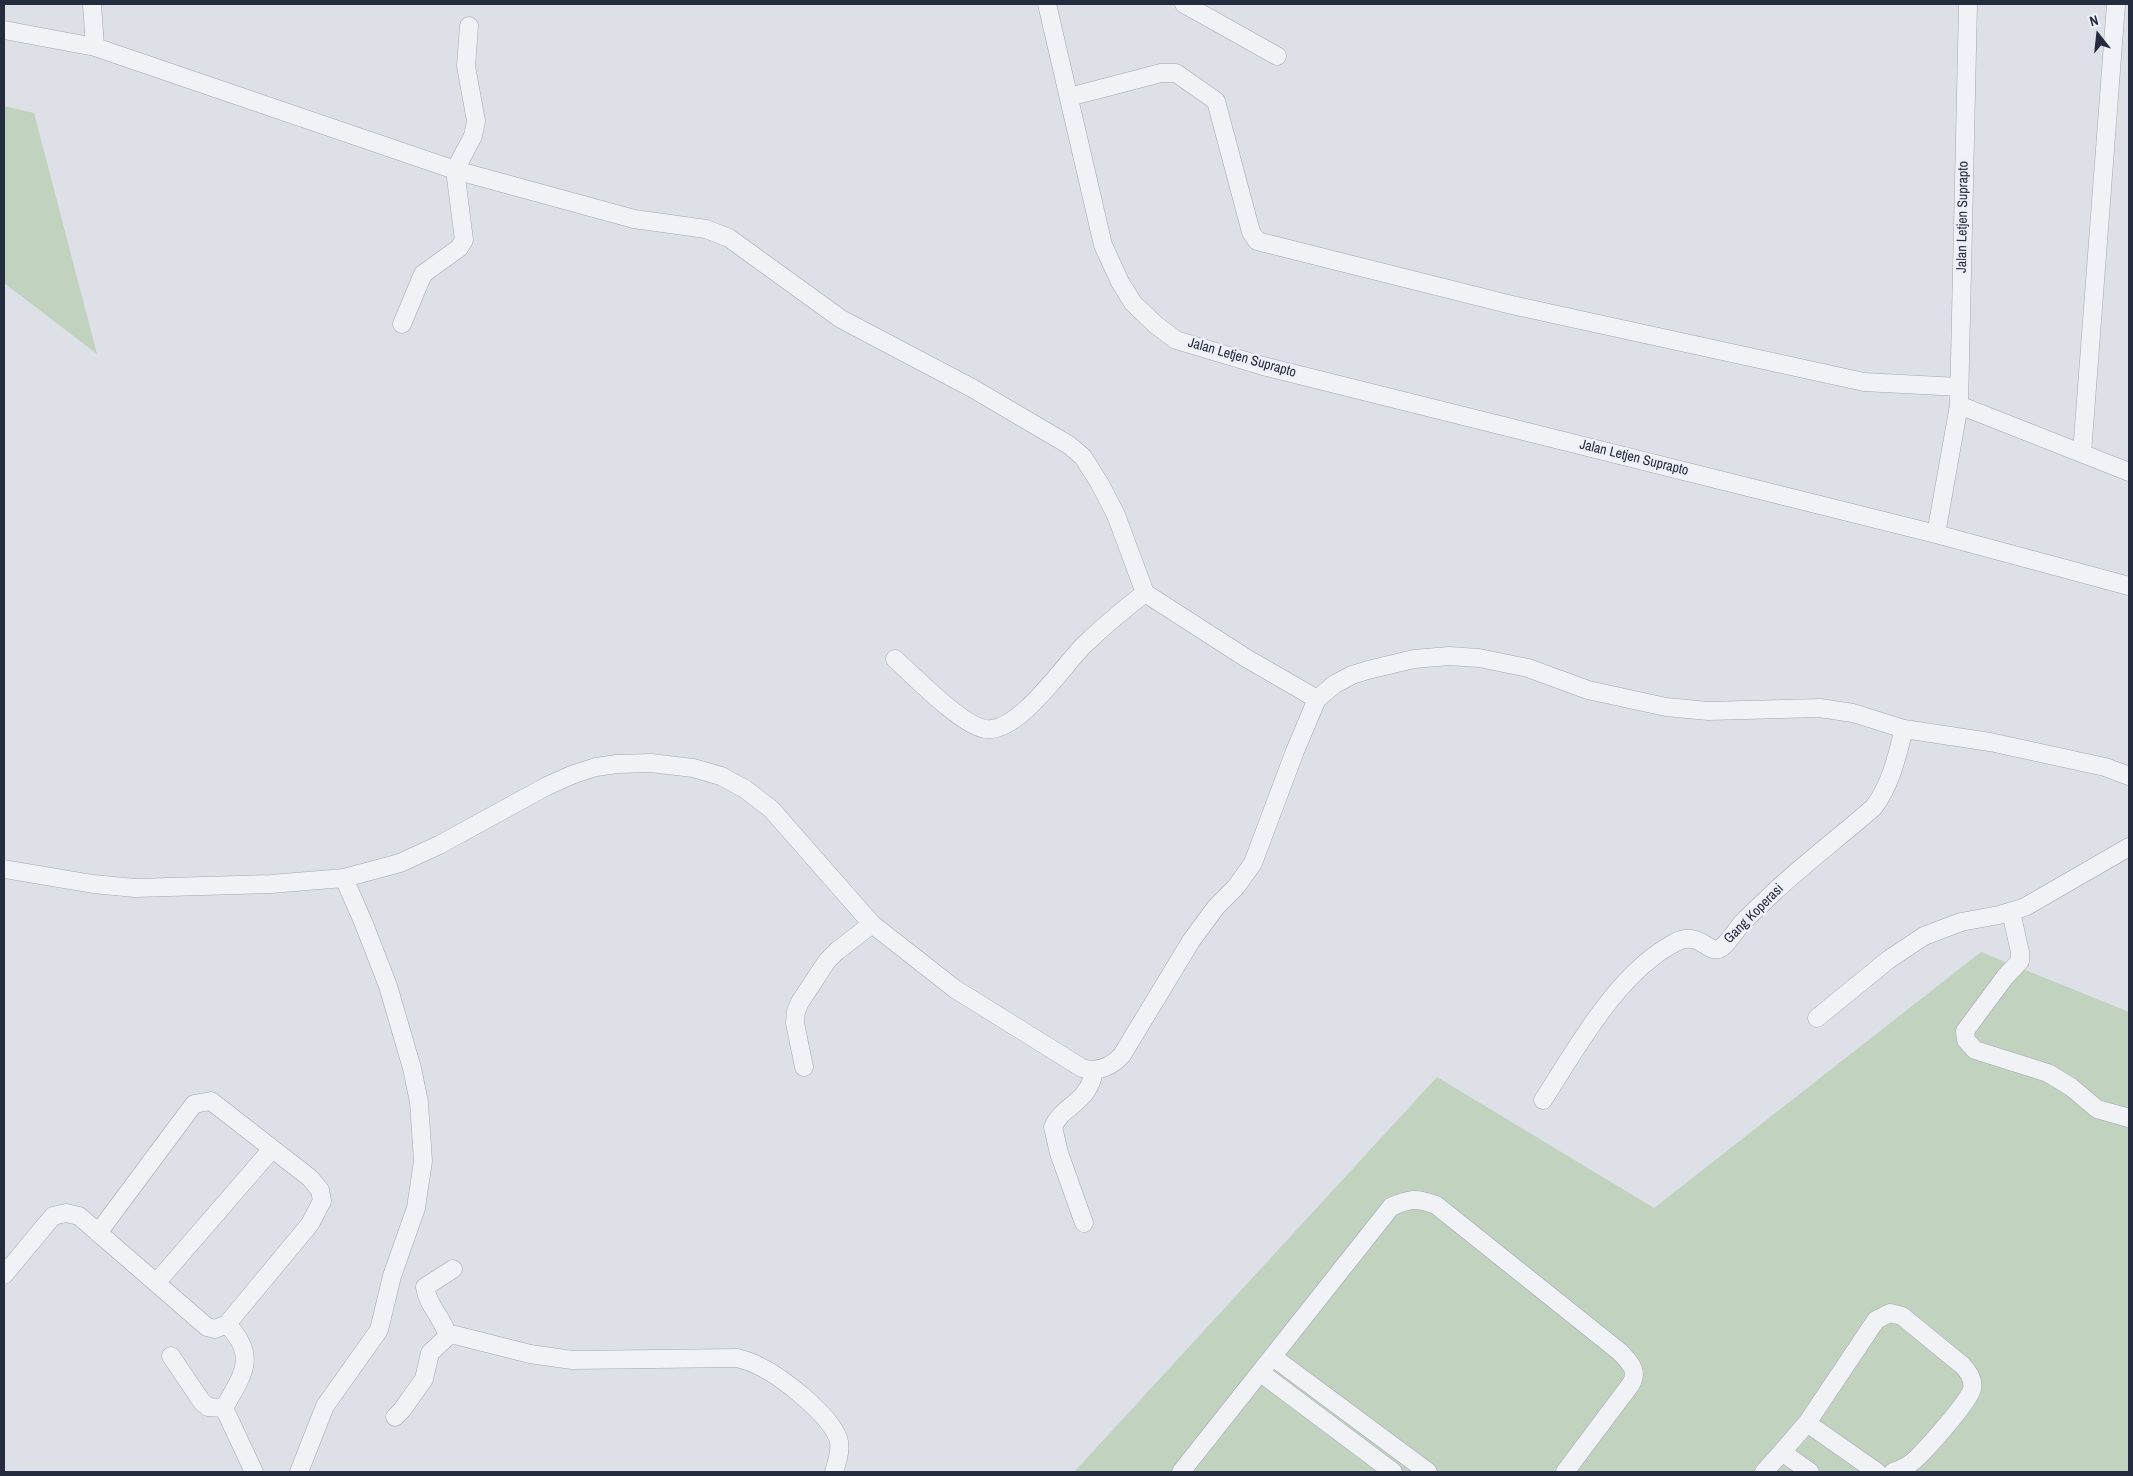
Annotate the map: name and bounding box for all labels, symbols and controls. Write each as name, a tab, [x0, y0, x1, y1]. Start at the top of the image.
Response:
north arrow	[2073, 10, 2123, 60]
text: N	[2087, 11, 2100, 30]
street label: Jalan Letjen Suprapto	[1954, 161, 1972, 273]
street label: Jalan Letjen Suprapto	[1186, 335, 1298, 381]
street label: Jalan Letjen Suprapto	[1578, 436, 1690, 480]
street label: Gang Koperasi	[1721, 881, 1787, 947]

